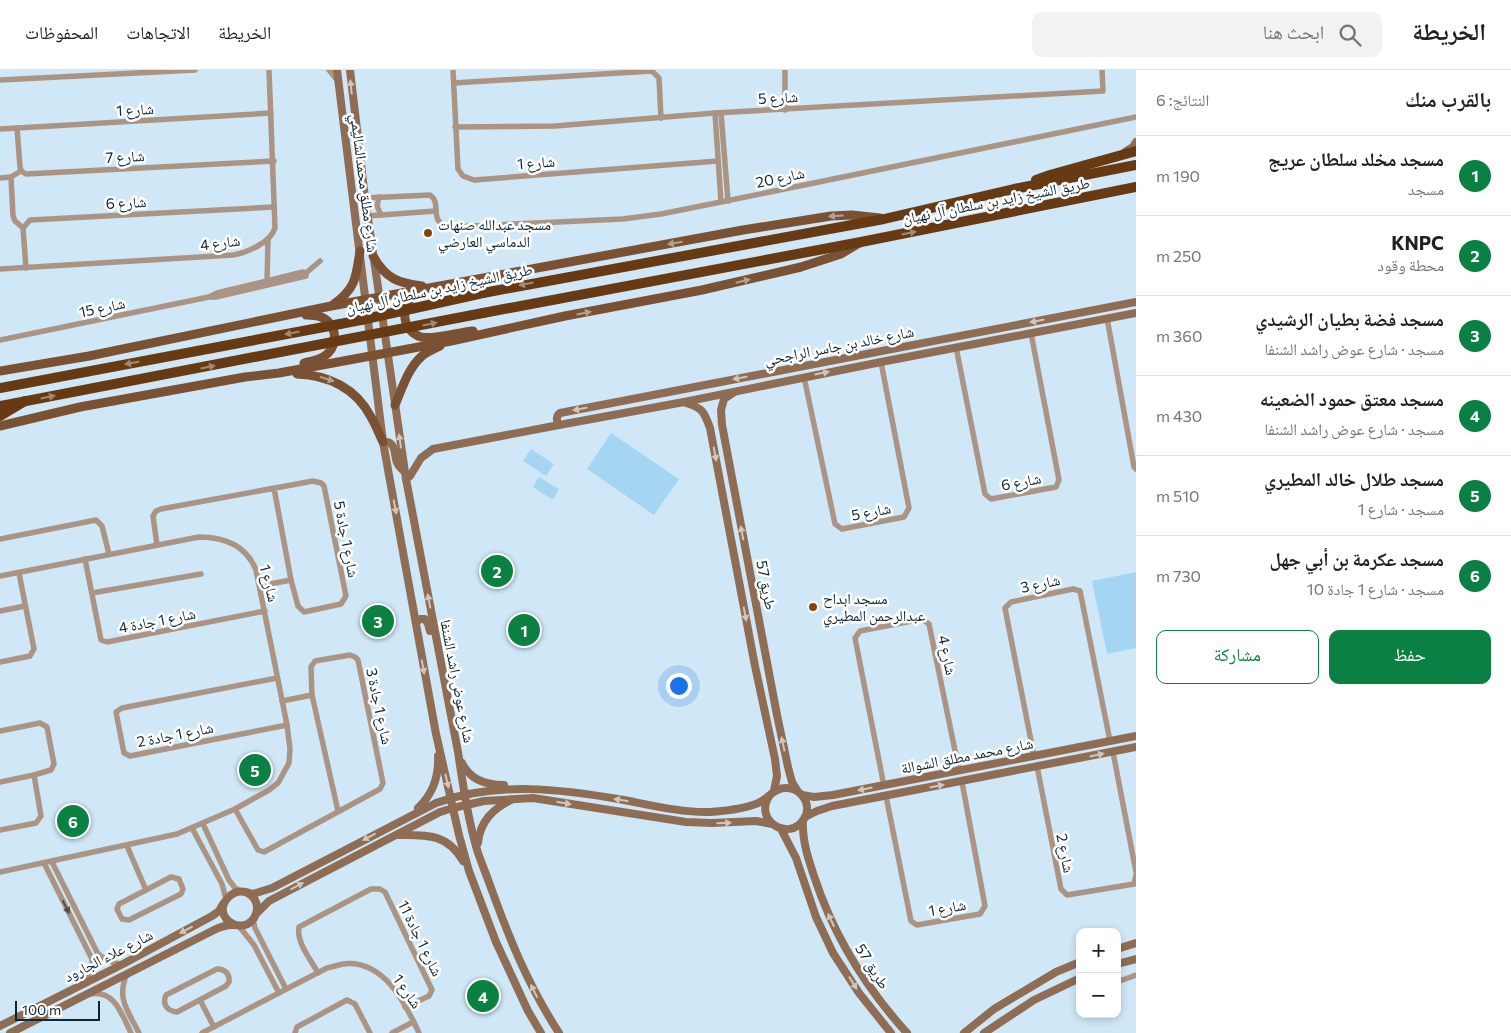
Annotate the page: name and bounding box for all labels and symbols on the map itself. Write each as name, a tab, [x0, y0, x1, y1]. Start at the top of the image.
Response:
one-way arrow	[347, 78, 355, 94]
street label: شارع 5	[758, 87, 799, 109]
street label: شارع 1	[116, 99, 155, 121]
street label: شارع مطلق محمدالشاليمي	[344, 113, 382, 254]
street label: شارع 7	[105, 146, 145, 168]
street label: شارع 1	[517, 152, 556, 174]
street label: شارع 20	[754, 163, 807, 193]
street label: طريق الشيخ زايد بن سلطان آل نهيان	[901, 173, 1092, 229]
street label: شارع 6	[105, 192, 147, 214]
one-way arrow	[827, 212, 843, 220]
place label: مسجد عبدالله صنهات الدماسي العارضي	[438, 215, 551, 254]
marker: مسجد عبدالله صنهات الدماسي العارضي	[422, 227, 434, 239]
one-way arrow	[902, 228, 918, 236]
street label: شارع 4	[199, 231, 242, 255]
one-way arrow	[667, 239, 683, 247]
street label: طريق الشيخ زايد بن سلطان آل نهيان	[344, 259, 535, 319]
one-way arrow	[736, 277, 751, 285]
one-way arrow	[518, 281, 534, 289]
street label: شارع 15	[77, 293, 127, 323]
one-way arrow	[576, 308, 592, 316]
one-way arrow	[1029, 317, 1044, 325]
one-way arrow	[422, 319, 438, 327]
street label: شارع خالد بن جاسر الراجحي	[763, 322, 916, 372]
one-way arrow	[284, 330, 300, 338]
one-way arrow	[125, 359, 140, 367]
one-way arrow	[200, 362, 216, 370]
one-way arrow	[815, 369, 831, 377]
one-way arrow	[320, 375, 335, 383]
one-way arrow	[731, 375, 747, 383]
one-way arrow	[40, 393, 55, 401]
one-way arrow	[572, 406, 588, 414]
one-way arrow	[396, 433, 404, 449]
one-way arrow	[712, 447, 720, 463]
street label: شارع 6	[999, 468, 1043, 496]
street label: شارع 5	[850, 498, 893, 526]
street label: شارع 1 جادة 5	[329, 499, 363, 579]
one-way arrow	[391, 500, 399, 515]
one-way arrow	[738, 524, 746, 540]
pin: 2	[481, 552, 513, 590]
street label: طريق 57	[751, 559, 781, 612]
street label: شارع 1	[255, 562, 283, 604]
street label: شارع 3	[1019, 570, 1062, 598]
place label: مسجد ابداح عبدالرحمن المطيري	[823, 589, 926, 628]
one-way arrow	[424, 592, 432, 608]
marker: مسجد ابداح عبدالرحمن المطيري	[807, 601, 819, 613]
pin: 3	[362, 602, 394, 640]
street label: شارع 1 جادة 4	[117, 604, 198, 638]
one-way arrow	[742, 606, 750, 622]
pin: 1	[508, 611, 540, 649]
street label: شارع عوض راشد الشنفا	[435, 618, 479, 745]
street label: شارع 4	[933, 633, 961, 677]
one-way arrow	[420, 660, 428, 676]
street label: شارع 1 جادة 3	[361, 666, 397, 746]
your location	[666, 673, 692, 699]
street label: شارع 1 جادة 2	[135, 718, 215, 752]
street label: شارع محمد مطلق الشوالة	[899, 733, 1035, 779]
one-way arrow	[779, 735, 787, 751]
pin: 5	[239, 751, 271, 789]
one-way arrow	[1089, 751, 1104, 759]
one-way arrow	[443, 774, 451, 789]
one-way arrow	[930, 782, 946, 790]
one-way arrow	[857, 786, 873, 794]
one-way arrow	[613, 795, 629, 803]
one-way arrow	[556, 799, 572, 807]
pin: 6	[57, 802, 89, 840]
one-way arrow	[717, 819, 733, 827]
street label: شارع 2	[1051, 832, 1079, 875]
one-way arrow	[361, 833, 376, 841]
one-way arrow	[290, 882, 304, 890]
street label: شارع 1	[927, 895, 968, 921]
street label: شارع 1 جادة 11	[393, 897, 447, 980]
one-way arrow	[62, 900, 70, 914]
one-way arrow	[827, 913, 835, 927]
street label: شارع علاء الجارود	[61, 925, 156, 987]
one-way arrow	[178, 926, 193, 934]
street label: طريق 57	[850, 940, 894, 993]
street label: شارع 1	[388, 970, 426, 1013]
pin: 4	[467, 977, 499, 1015]
one-way arrow	[848, 977, 858, 990]
one-way arrow	[530, 984, 538, 999]
scale bar	[15, 998, 100, 1021]

